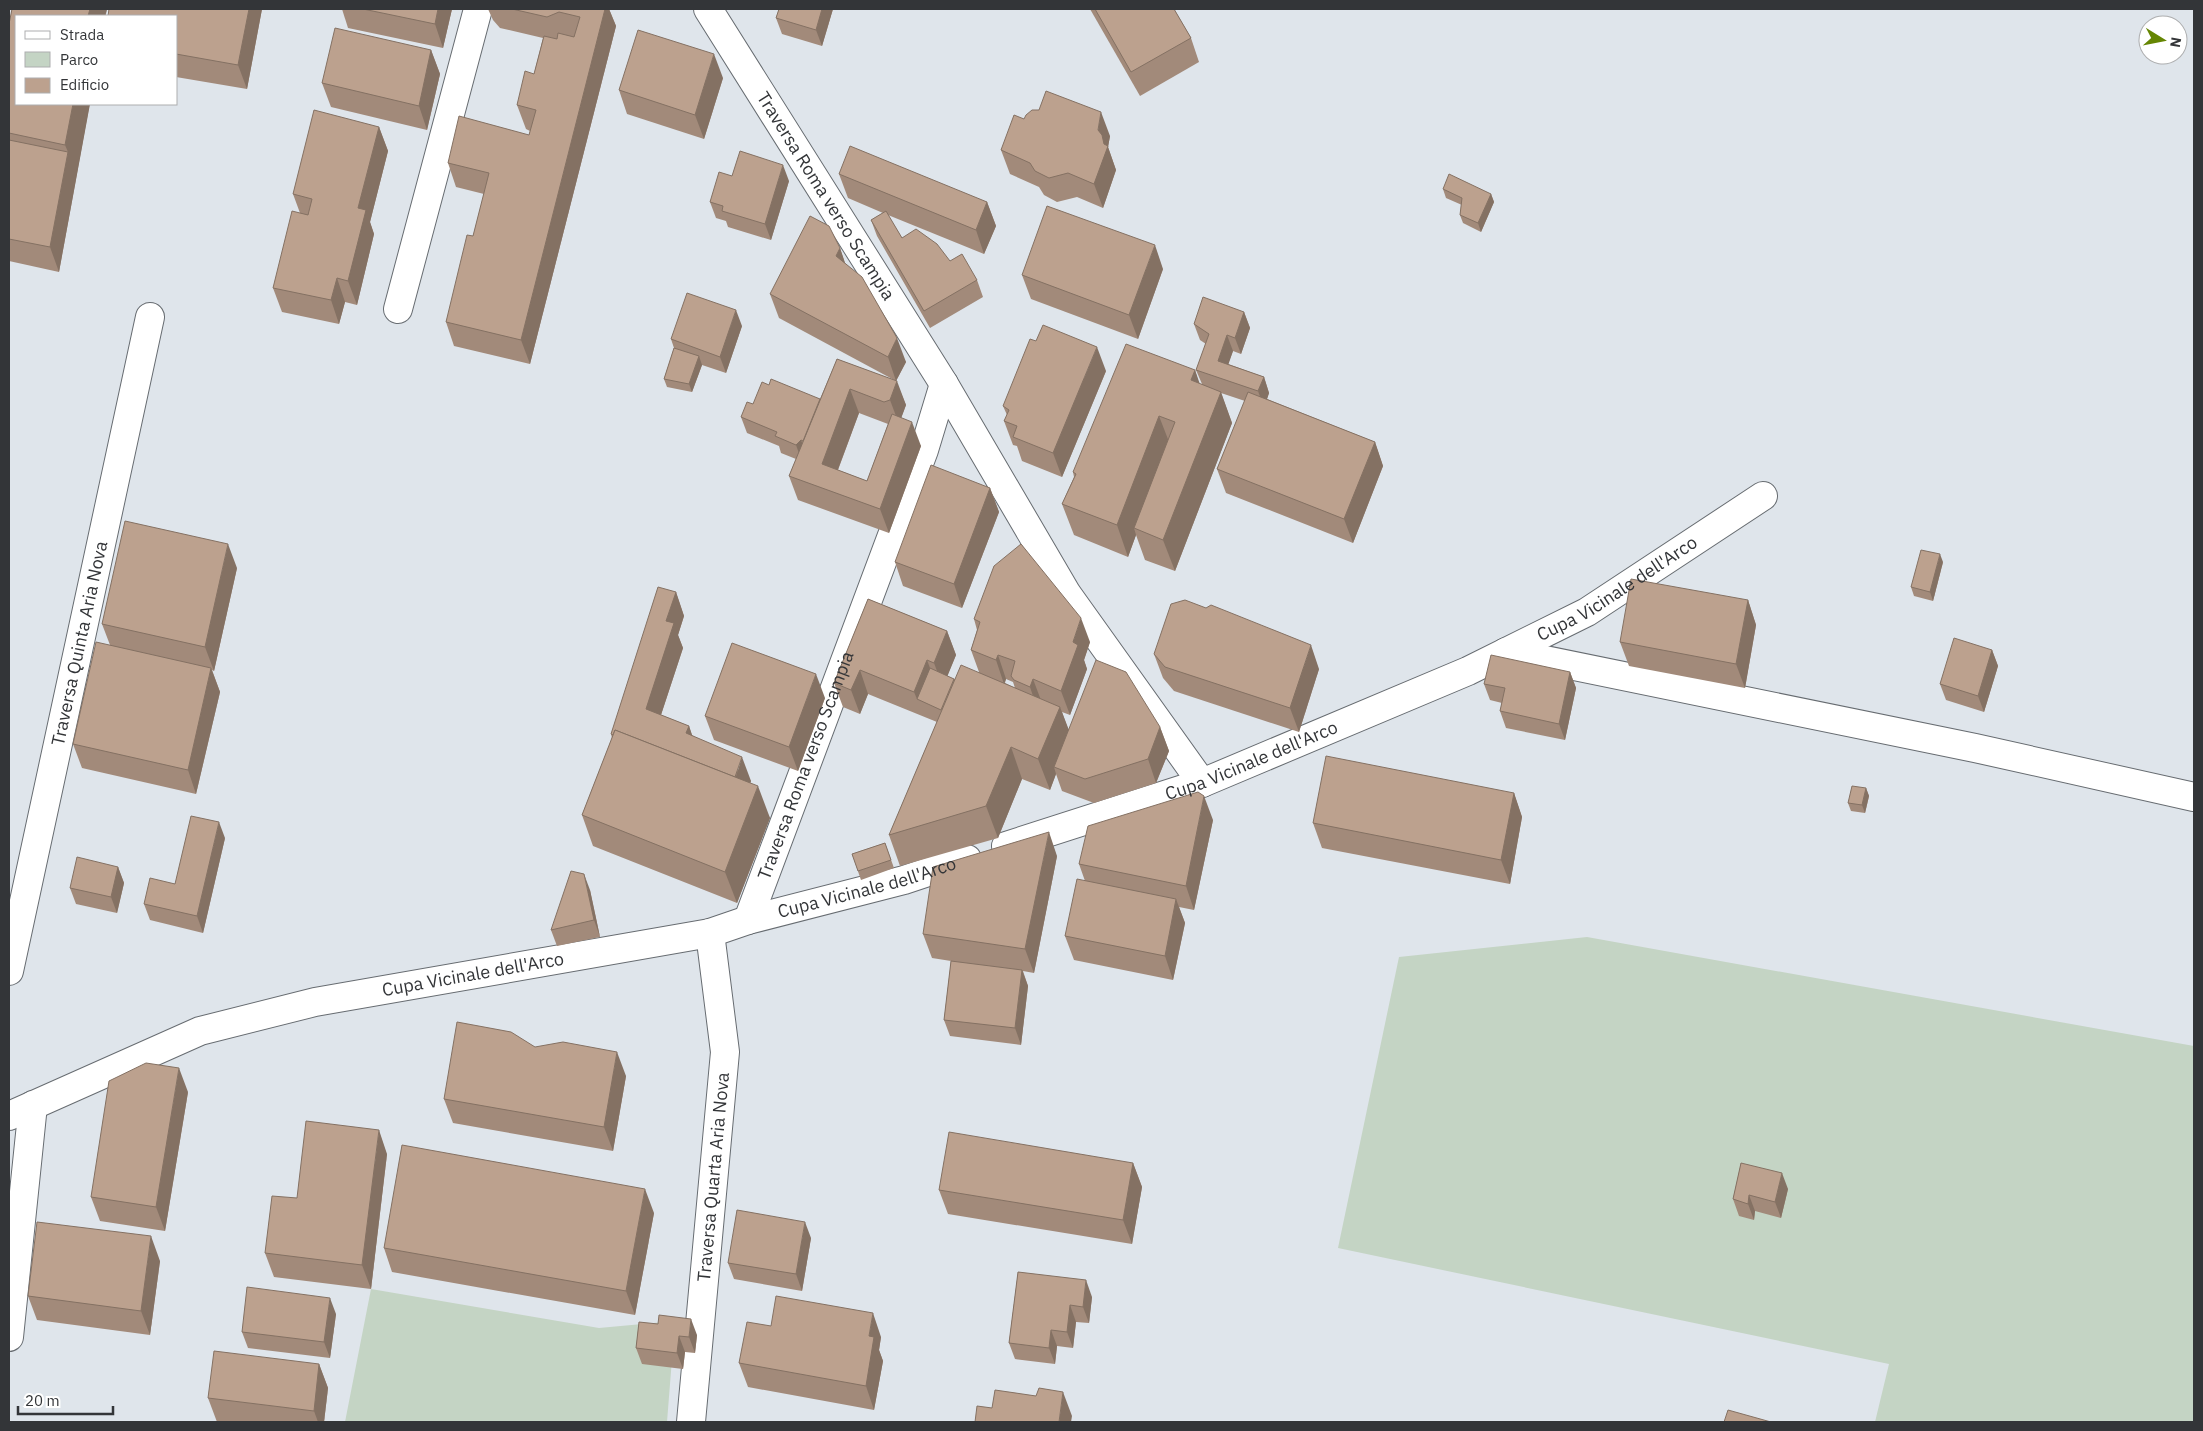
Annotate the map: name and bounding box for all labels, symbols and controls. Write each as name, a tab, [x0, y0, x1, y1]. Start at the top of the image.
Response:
legend	[15, 15, 178, 105]
north arrow	[2138, 15, 2188, 65]
text: Strada	[60, 25, 104, 44]
text: N	[2166, 36, 2186, 49]
text: Parco	[60, 50, 98, 69]
text: Edificio	[60, 75, 109, 94]
street label: Traversa Roma verso Scampia	[752, 87, 901, 305]
street label: Cupa Vicinale dell'Arco	[1533, 531, 1701, 646]
street label: Traversa Quinta Aria Nova	[46, 539, 112, 748]
street label: Traversa Roma verso Scampia	[752, 648, 859, 883]
street label: Cupa Vicinale dell'Arco	[1162, 715, 1341, 805]
street label: Cupa Vicinale dell'Arco	[775, 851, 959, 923]
street label: Cupa Vicinale dell'Arco	[380, 947, 566, 1001]
street label: Traversa Quarta Aria Nova	[692, 1071, 734, 1283]
scale bar	[18, 1384, 112, 1416]
text: 20 m	[25, 1391, 60, 1410]

